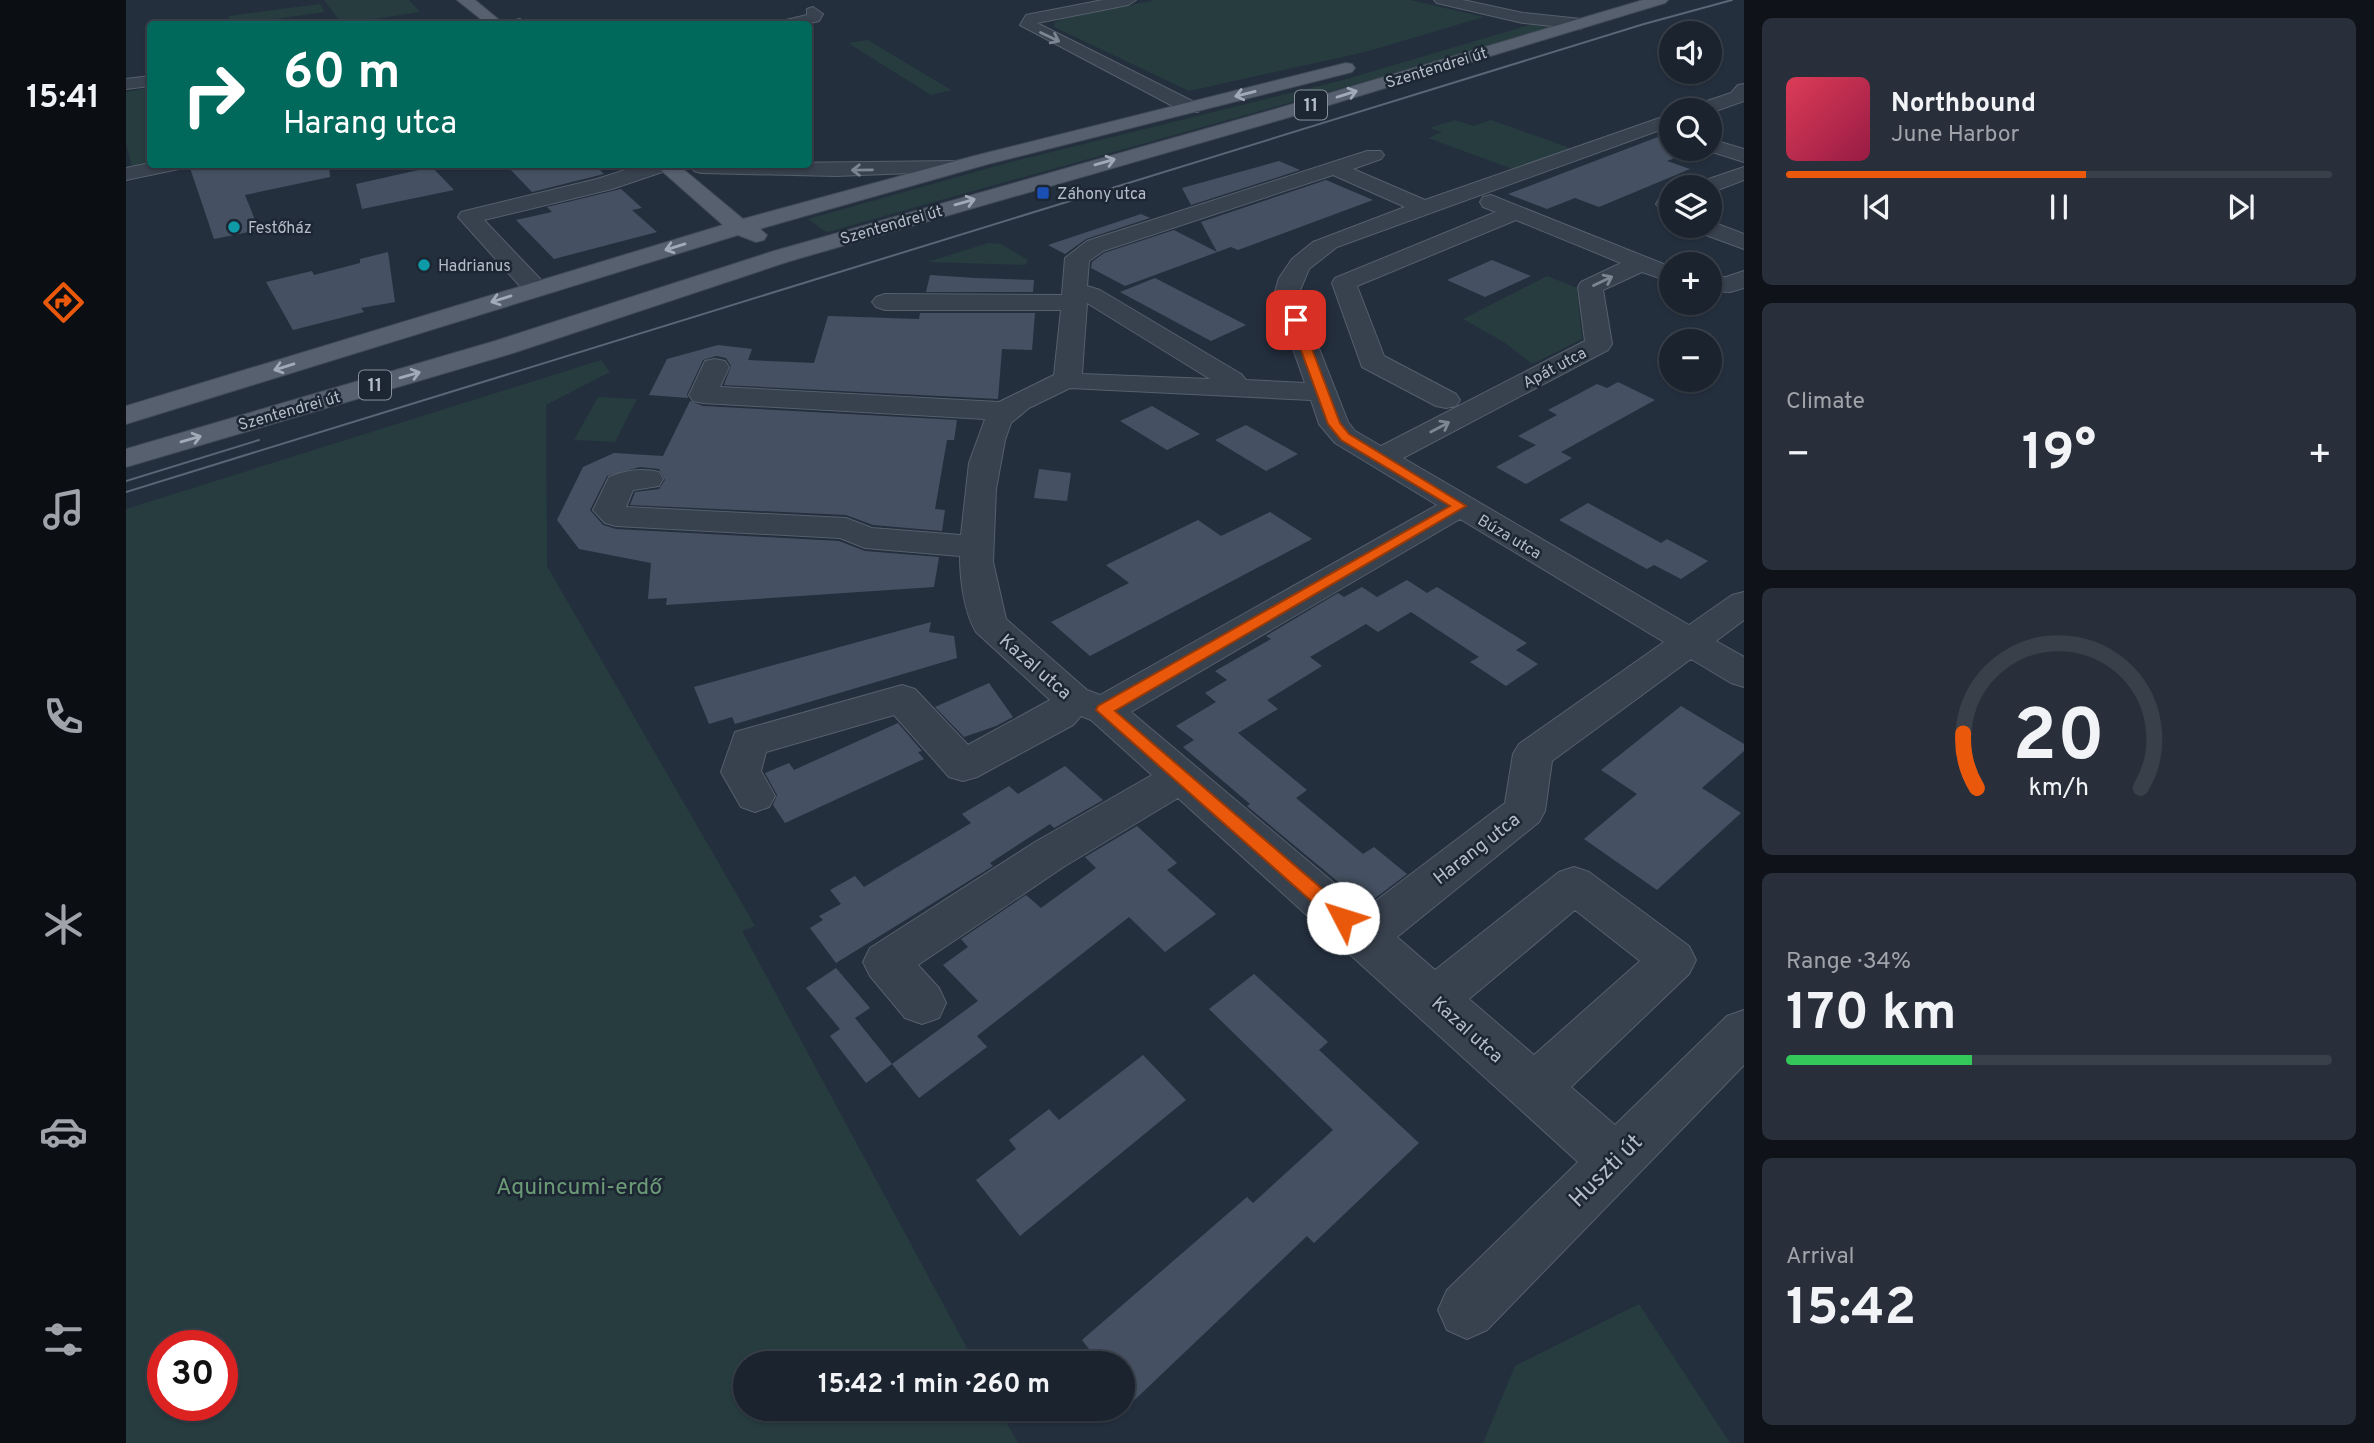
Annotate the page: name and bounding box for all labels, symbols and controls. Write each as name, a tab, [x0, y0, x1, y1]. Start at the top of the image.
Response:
map controls	[1659, 21, 1722, 392]
button: sound	[1659, 21, 1722, 84]
one-way arrow	[1039, 30, 1060, 44]
text: 60 m	[283, 44, 401, 106]
street label: Szentendrei út	[1383, 44, 1490, 94]
icon: right	[168, 49, 259, 140]
text: 15:41	[26, 79, 100, 119]
one-way arrow	[1336, 86, 1358, 99]
one-way arrow	[1234, 88, 1257, 101]
text: Northbound	[1891, 88, 2036, 121]
road number: 11	[1295, 90, 1327, 120]
button: search	[1659, 98, 1722, 161]
text: Harang utca	[283, 105, 457, 145]
text: June Harbor	[1891, 121, 2019, 150]
one-way arrow	[1093, 155, 1115, 168]
one-way arrow	[851, 163, 874, 177]
button: layers	[1659, 175, 1722, 238]
marker: Záhony utca	[1035, 185, 1051, 201]
place label: Záhony utca	[1057, 185, 1146, 205]
icon: previous	[1858, 188, 1896, 226]
icon: pause	[2040, 188, 2078, 226]
icon: next	[2222, 188, 2260, 226]
one-way arrow	[954, 195, 976, 208]
street label: Szentendrei út	[838, 202, 945, 250]
marker: Festőház	[226, 219, 242, 235]
place label: Festőház	[248, 219, 312, 239]
one-way arrow	[664, 242, 686, 255]
button: +	[1659, 252, 1722, 315]
marker: Hadrianus	[416, 257, 432, 273]
place label: Hadrianus	[438, 257, 511, 277]
one-way arrow	[1592, 273, 1613, 287]
icon: directions	[39, 278, 88, 327]
pin	[1266, 290, 1326, 350]
one-way arrow	[490, 294, 512, 307]
icon: arrive	[1277, 301, 1315, 339]
button: −	[1659, 329, 1722, 392]
street label: Apát utca	[1520, 344, 1590, 394]
one-way arrow	[273, 361, 295, 374]
one-way arrow	[398, 367, 420, 380]
road number: 11	[359, 370, 391, 400]
street label: Szentendrei út	[236, 388, 343, 436]
text: Climate	[1786, 388, 1865, 417]
one-way arrow	[1429, 420, 1450, 433]
text: 19°	[2022, 422, 2096, 488]
one-way arrow	[180, 431, 202, 444]
text: −	[1786, 432, 1811, 481]
text: +	[2307, 432, 2332, 481]
icon: music	[39, 485, 88, 534]
street label: Búza utca	[1473, 511, 1545, 565]
street label: Kazal utca	[994, 629, 1076, 706]
icon: phone	[39, 692, 88, 741]
text: 20	[2013, 694, 2105, 786]
text: km/h	[2029, 772, 2089, 804]
street label: Harang utca	[1429, 808, 1525, 891]
position arrow	[1306, 881, 1380, 955]
icon: climate	[39, 900, 88, 949]
text: Range · 34%	[1786, 948, 1911, 977]
text: 170 km	[1786, 982, 1957, 1048]
street label: Kazal utca	[1426, 992, 1507, 1069]
icon: car	[39, 1107, 88, 1156]
street label: Huszti út	[1564, 1129, 1650, 1215]
park label: Aquincumi-erdő	[496, 1174, 663, 1203]
text: Arrival	[1786, 1243, 1855, 1272]
text: 15:42	[1786, 1277, 1916, 1343]
icon: filters	[39, 1315, 88, 1364]
speed limit sign: 30	[147, 1330, 238, 1421]
text: 15:42 · 1 min · 260 m	[818, 1369, 1050, 1402]

